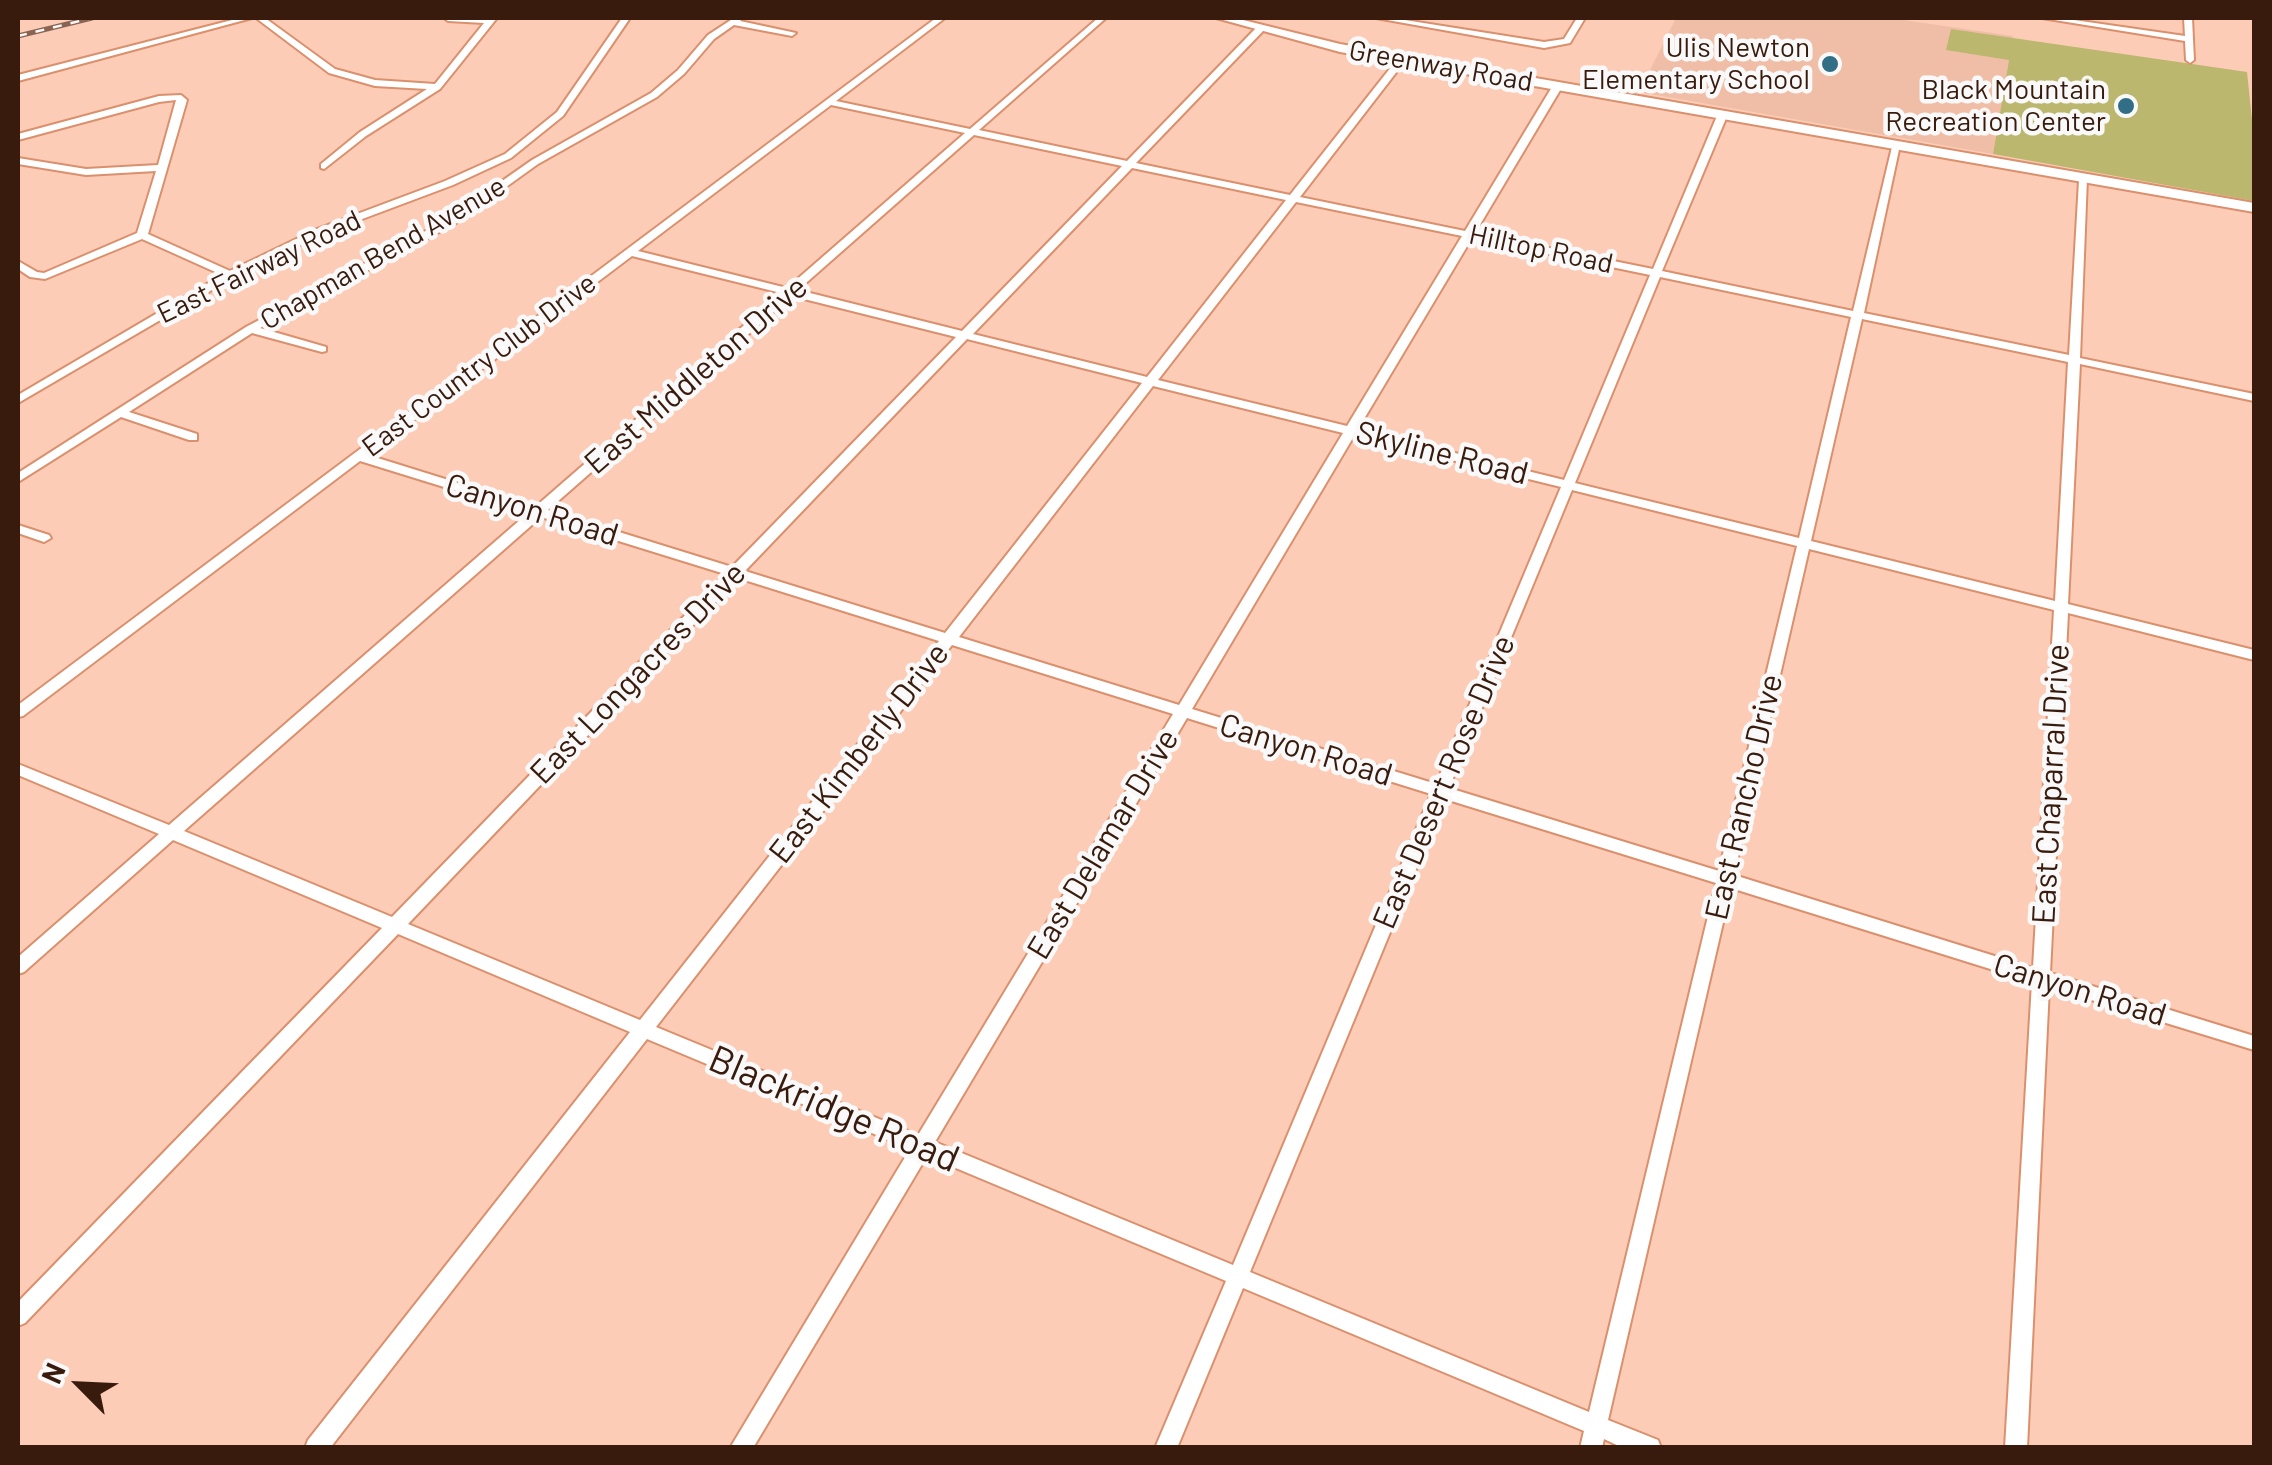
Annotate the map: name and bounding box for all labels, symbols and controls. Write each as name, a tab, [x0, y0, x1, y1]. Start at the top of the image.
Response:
place label: Ulis Newton Elementary School	[1582, 31, 1810, 97]
street label: Greenway Road	[1346, 33, 1536, 99]
marker: Ulis Newton Elementary School	[1819, 53, 1841, 75]
place label: Black Mountain Recreation Center	[1885, 73, 2106, 139]
marker: Black Mountain Recreation Center	[2115, 95, 2137, 117]
street label: Chapman Bend Avenue	[255, 169, 511, 337]
street label: East Fairway Road	[152, 203, 366, 331]
street label: Hilltop Road	[1466, 217, 1616, 281]
street label: East Country Club Drive	[355, 266, 603, 464]
street label: East Middleton Drive	[577, 268, 815, 482]
street label: Skyline Road	[1352, 413, 1532, 493]
street label: Canyon Road	[441, 466, 623, 554]
street label: East Longacres Drive	[522, 554, 754, 792]
street label: East Desert Rose Drive	[1365, 629, 1523, 935]
street label: East Kimberly Drive	[761, 635, 957, 871]
street label: East Chaparral Drive	[2024, 643, 2078, 925]
street label: East Rancho Drive	[1697, 670, 1791, 924]
street label: Canyon Road	[1215, 706, 1397, 794]
street label: East Delamar Drive	[1019, 722, 1187, 966]
street label: Canyon Road	[1989, 946, 2171, 1034]
street label: Blackridge Road	[702, 1036, 966, 1182]
north arrow	[30, 1335, 130, 1435]
text: N	[33, 1357, 72, 1388]

